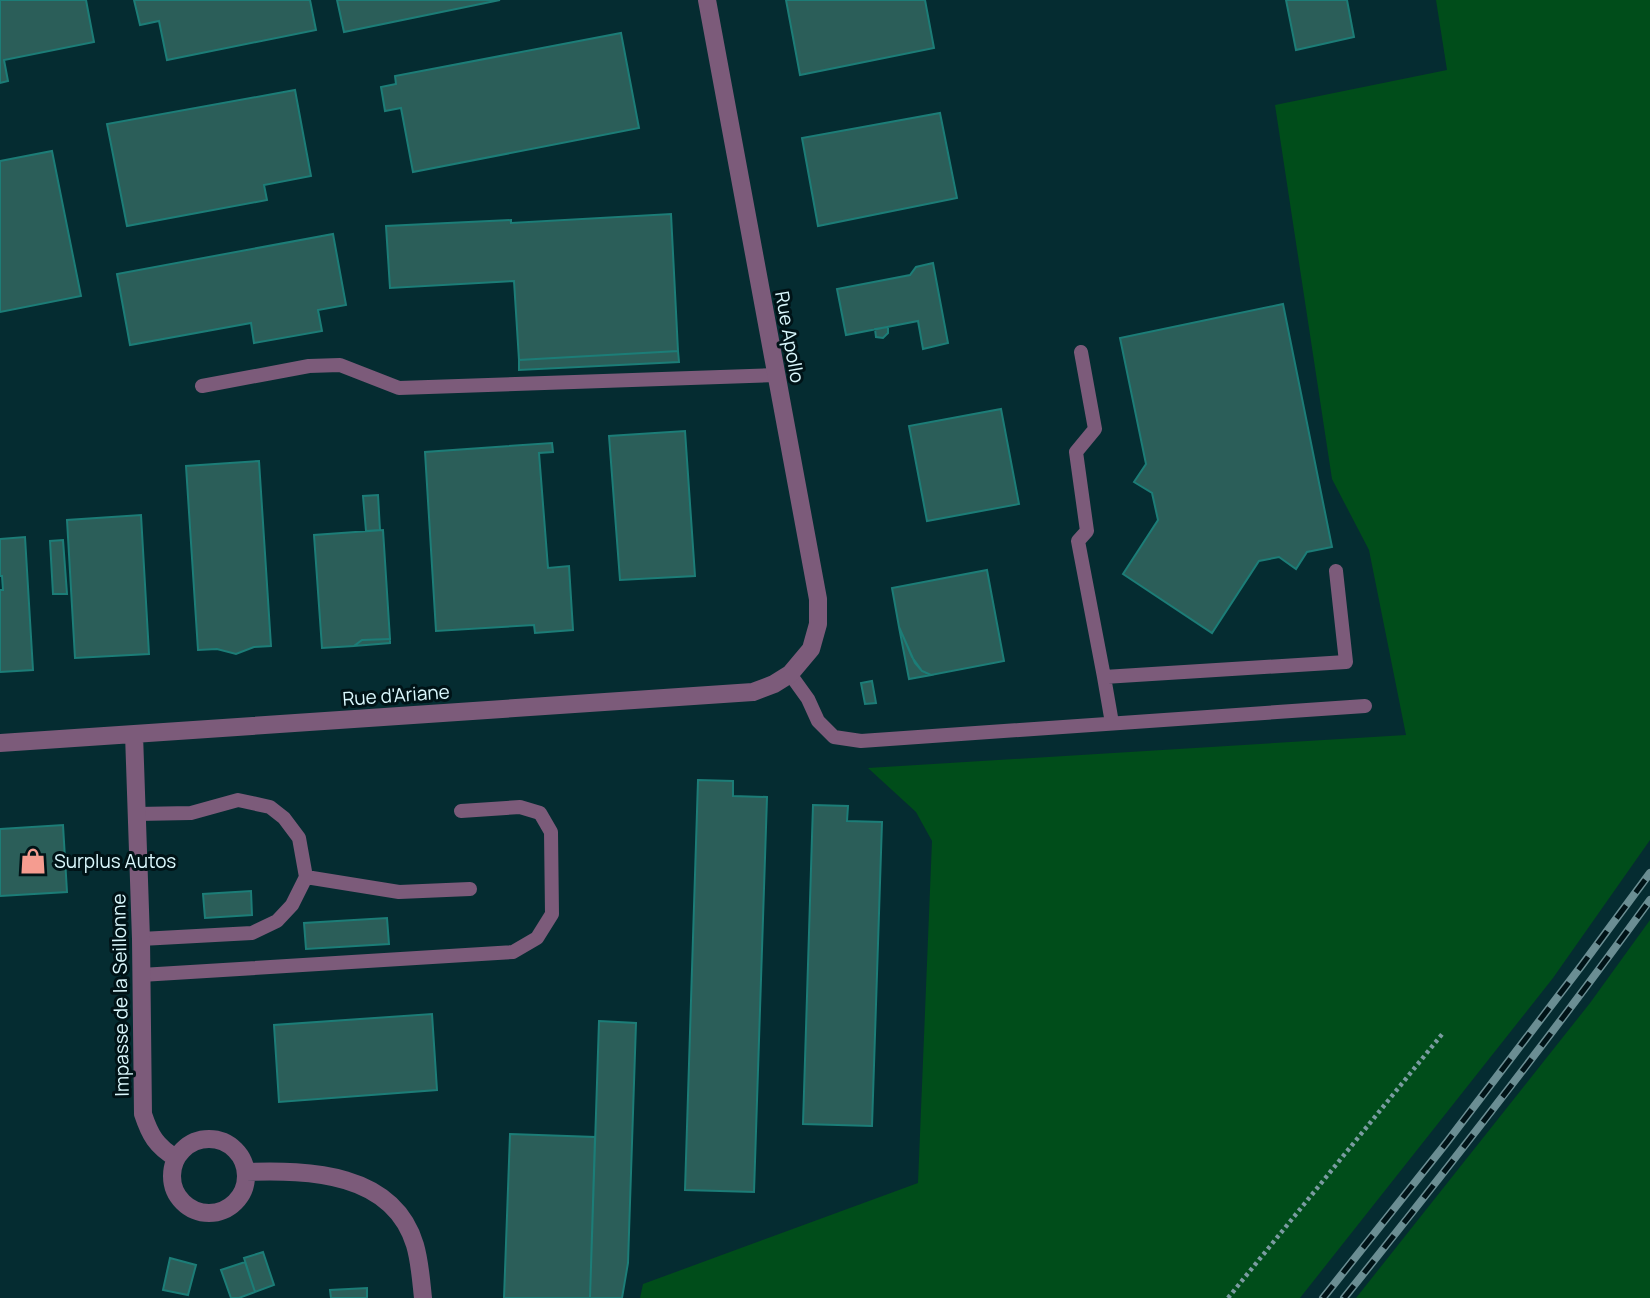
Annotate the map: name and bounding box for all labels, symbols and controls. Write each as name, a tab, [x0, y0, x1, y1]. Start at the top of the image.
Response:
street label: Rue Apollo	[769, 289, 811, 385]
street label: Rue d'Ariane	[342, 678, 450, 712]
shop icon: Surplus Autos	[18, 846, 48, 876]
place label: Surplus Autos	[54, 848, 176, 874]
street label: Impasse de la Seillonne	[105, 893, 135, 1097]

